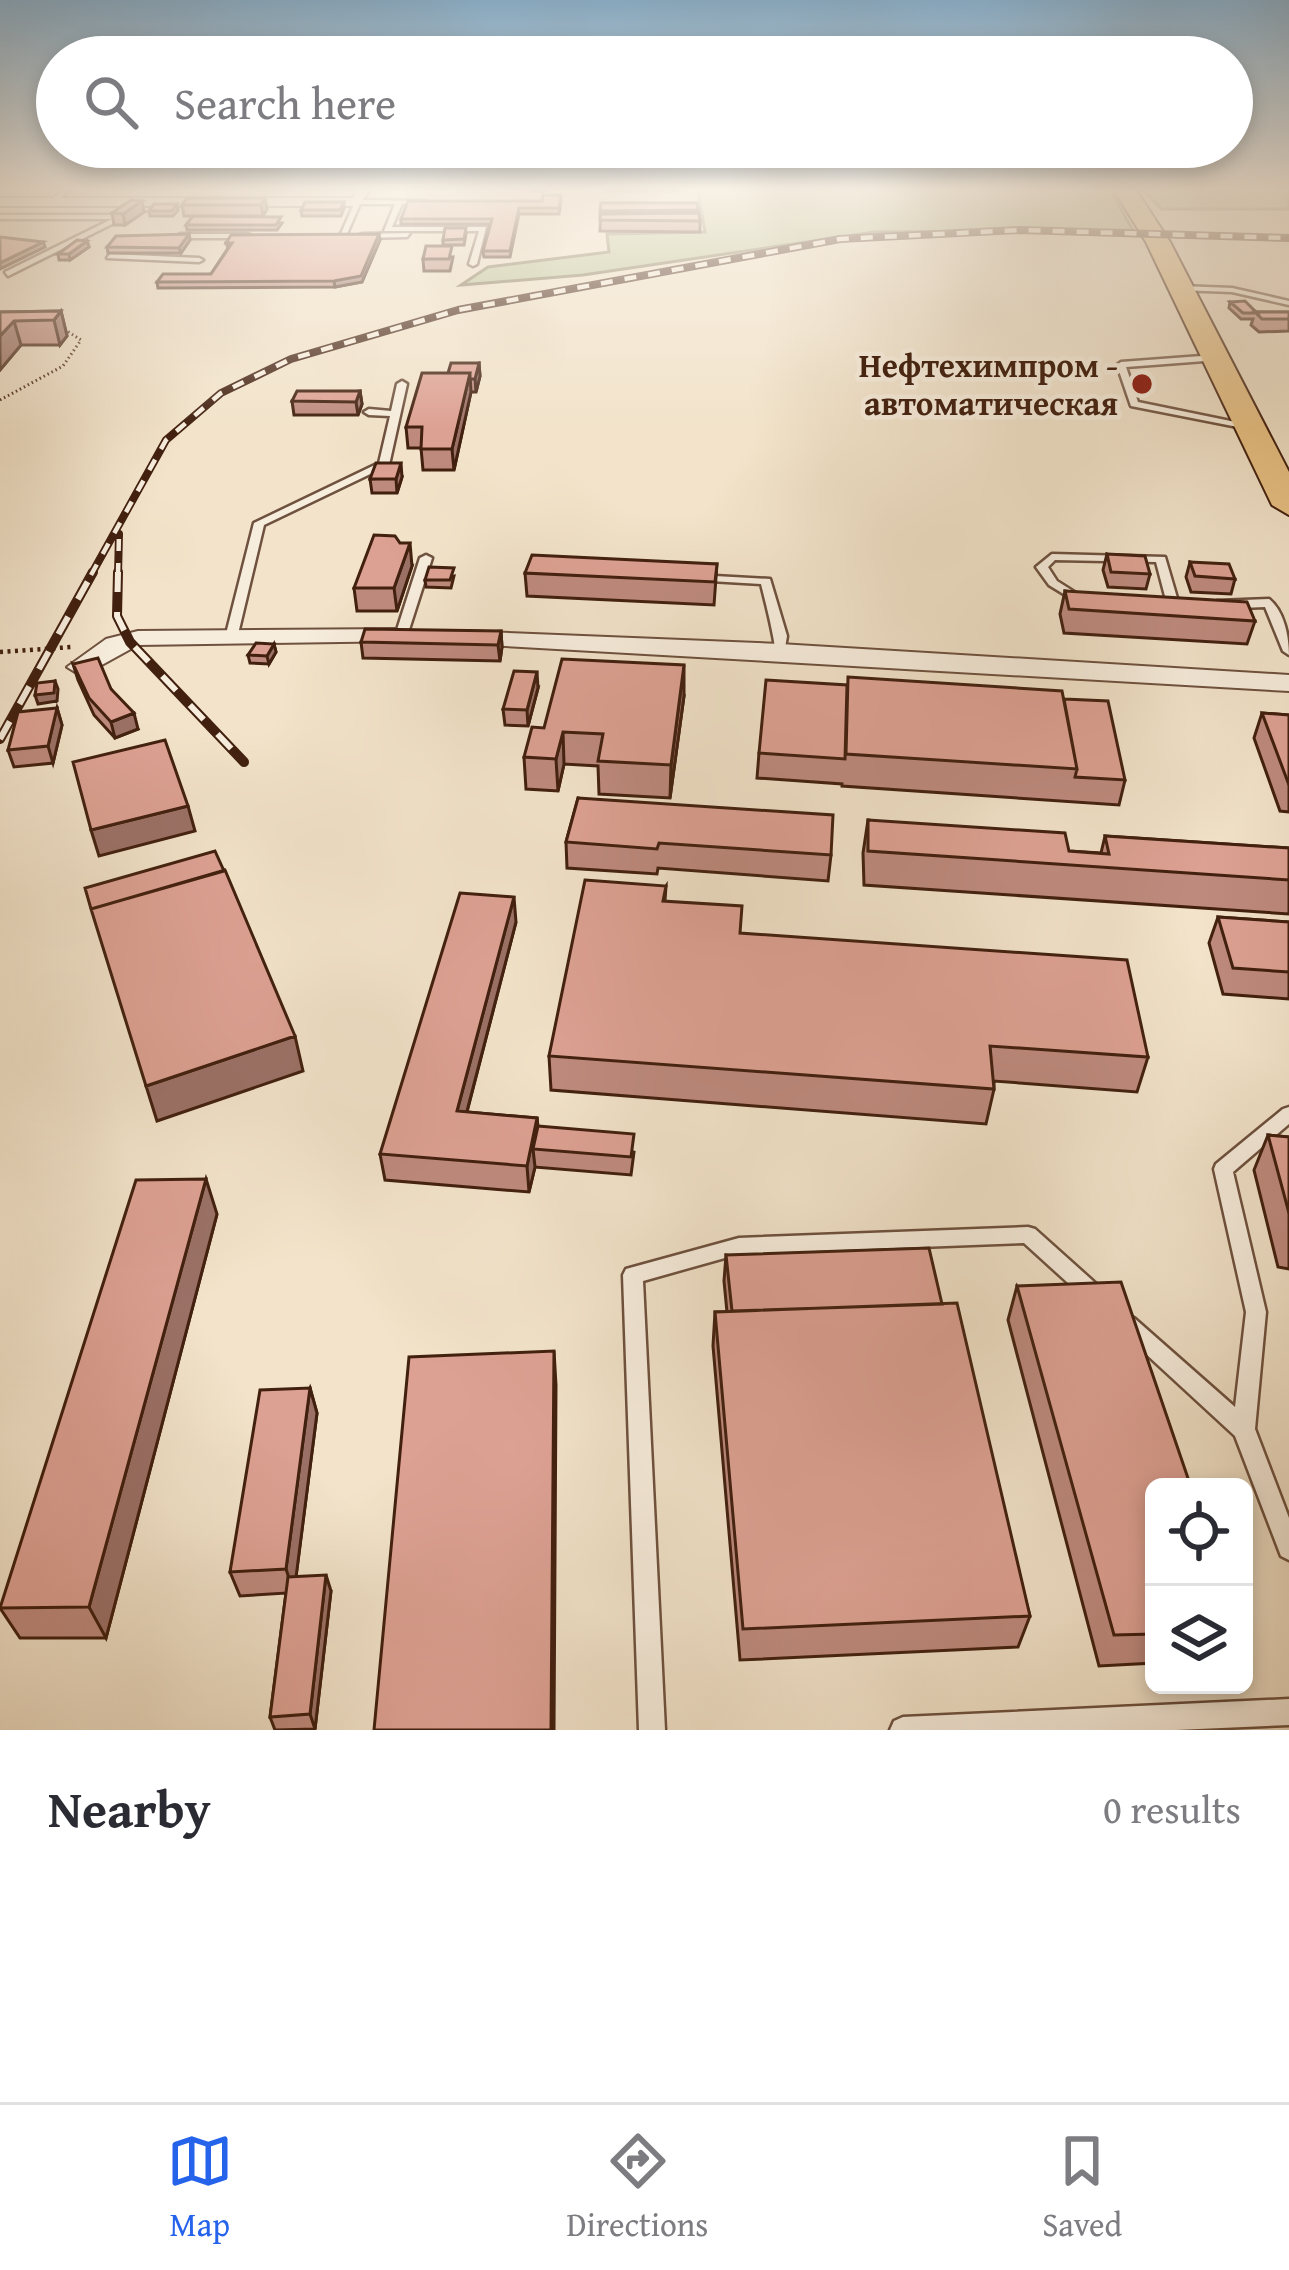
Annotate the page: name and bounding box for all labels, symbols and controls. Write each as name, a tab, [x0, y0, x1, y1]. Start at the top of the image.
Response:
search box	[36, 36, 1253, 168]
icon: search	[78, 69, 144, 135]
text: Search here	[174, 70, 396, 135]
place label: Нефтехимпром - автоматическая	[859, 341, 1118, 427]
marker: Нефтехимпром - автоматическая	[1129, 371, 1155, 397]
map controls	[1145, 1478, 1253, 1694]
button: locate	[1145, 1478, 1253, 1586]
button: layers	[1145, 1586, 1253, 1694]
text: Nearby	[48, 1771, 211, 1846]
text: 0 results	[1103, 1780, 1241, 1837]
tab: Map	[167, 2128, 233, 2248]
tab: Directions	[567, 2128, 708, 2248]
tab: Saved	[1042, 2128, 1122, 2248]

